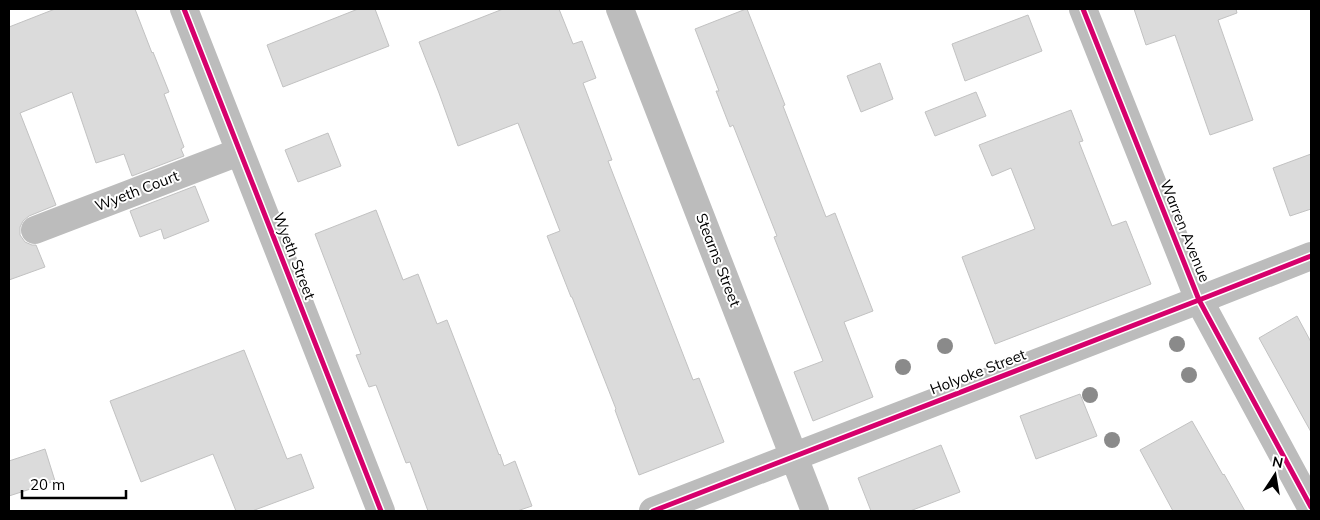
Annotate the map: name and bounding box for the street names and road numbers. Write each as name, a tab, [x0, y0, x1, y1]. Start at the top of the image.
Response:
street label: Wyeth Court	[92, 166, 181, 215]
street label: Warren Avenue	[1156, 177, 1215, 285]
street label: Wyeth Street	[269, 210, 320, 302]
street label: Stearns Street	[692, 210, 745, 309]
street label: Holyoke Street	[927, 345, 1028, 399]

